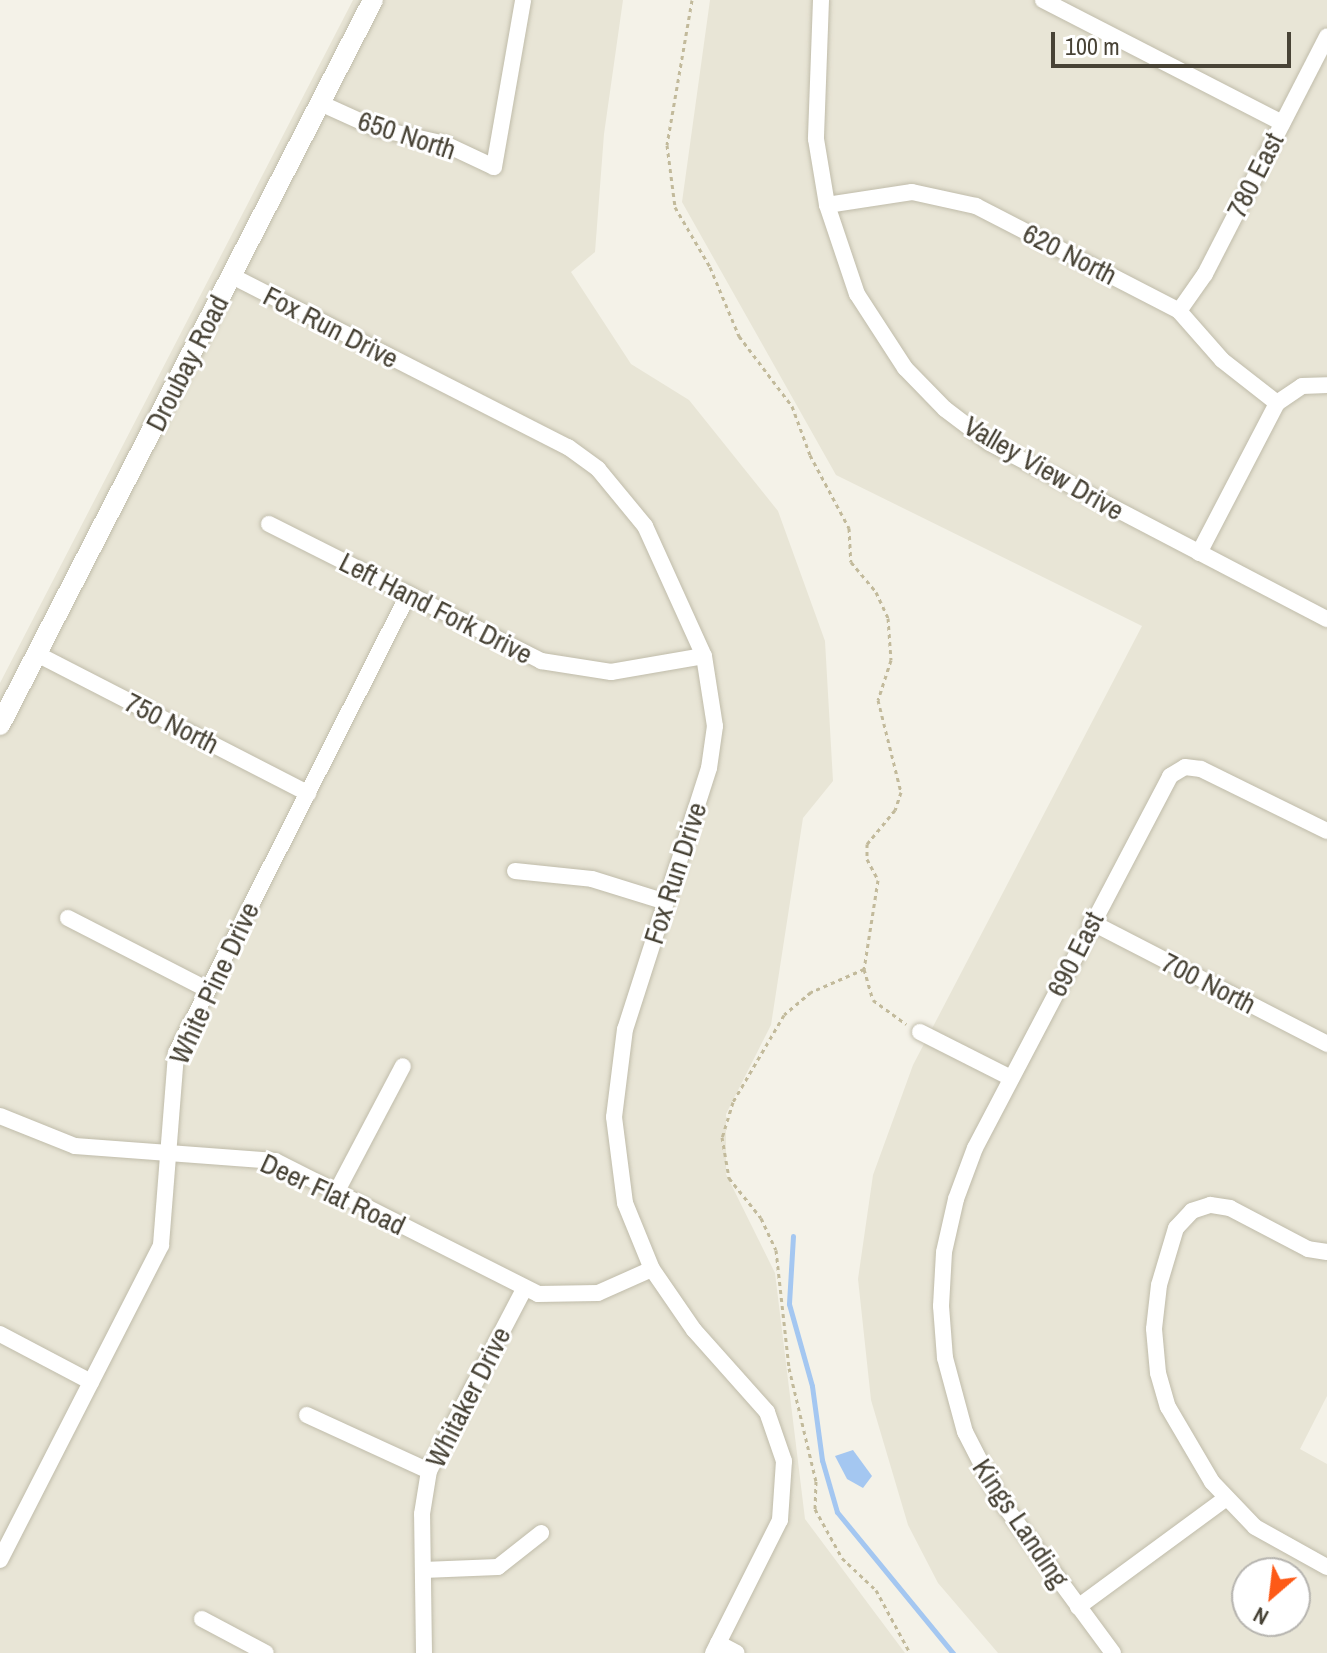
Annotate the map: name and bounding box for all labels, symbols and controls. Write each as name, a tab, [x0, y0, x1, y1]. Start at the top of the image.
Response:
scale bar	[1055, 16, 1295, 66]
text: 100 m	[1065, 30, 1120, 62]
street label: 650 North	[354, 103, 460, 167]
street label: 780 East	[1219, 127, 1291, 223]
street label: 620 North	[1017, 216, 1123, 292]
street label: Fox Run Drive	[258, 279, 404, 375]
street label: Droubay Road	[138, 289, 236, 437]
street label: Valley View Drive	[958, 409, 1130, 527]
street label: Left Hand Fork Drive	[334, 545, 538, 671]
street label: 750 North	[119, 685, 225, 761]
street label: Fox Run Drive	[636, 798, 714, 948]
street label: White Pine Drive	[162, 897, 266, 1069]
street label: 690 East	[1039, 906, 1111, 1002]
street label: 700 North	[1156, 945, 1262, 1021]
street label: Deer Flat Road	[255, 1146, 411, 1242]
street label: Whitaker Drive	[418, 1321, 518, 1473]
street label: Kings Landing	[966, 1452, 1076, 1594]
north arrow	[1231, 1557, 1311, 1637]
text: N	[1248, 1600, 1273, 1633]

